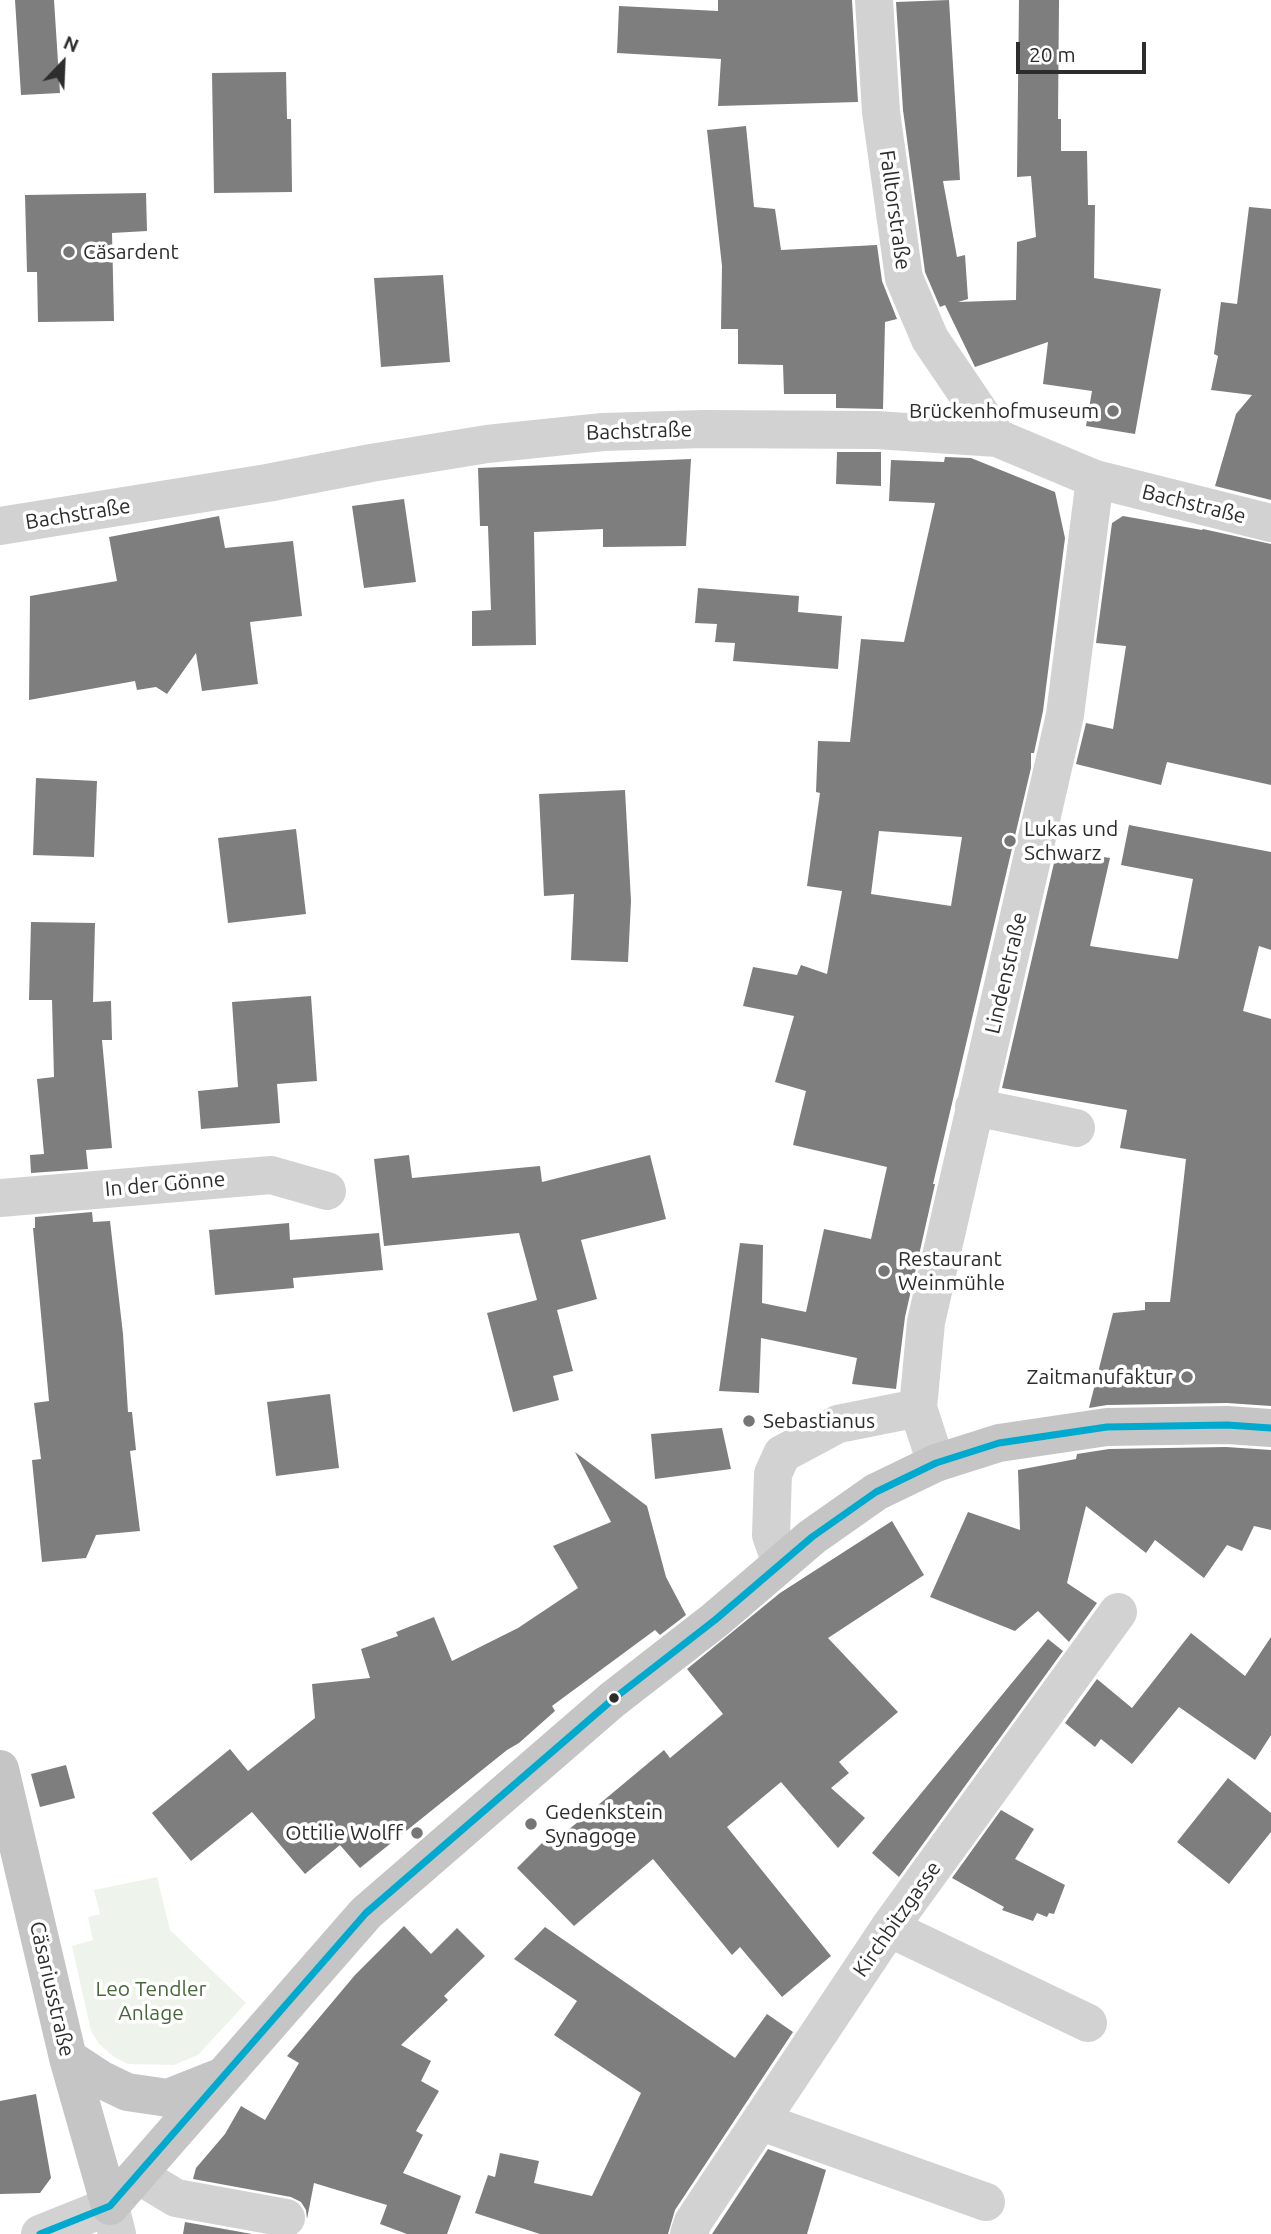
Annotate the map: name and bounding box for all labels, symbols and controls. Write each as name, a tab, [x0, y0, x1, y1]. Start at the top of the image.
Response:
north arrow	[28, 28, 98, 98]
scale bar	[1019, 28, 1148, 72]
text: N	[60, 31, 82, 57]
text: 20 m	[1029, 42, 1076, 66]
street label: Falltorstraße	[874, 148, 916, 272]
place label: Cäsardent	[83, 239, 179, 265]
marker: Cäsardent	[61, 244, 77, 260]
place label: Brückenhofmuseum	[909, 398, 1099, 424]
marker: Brückenhofmuseum	[1105, 403, 1121, 419]
street label: Bachstraße	[585, 417, 693, 445]
street label: Bachstraße	[1139, 479, 1249, 529]
street label: Bachstraße	[24, 493, 132, 535]
place label: Lukas und Schwarz	[1024, 816, 1118, 866]
marker: Lukas und Schwarz	[1002, 833, 1018, 849]
street label: Lindenstraße	[980, 910, 1032, 1036]
street label: In der Gönne	[104, 1166, 226, 1202]
place label: Restaurant Weinmühle	[898, 1246, 1005, 1296]
marker: Restaurant Weinmühle	[876, 1263, 892, 1279]
place label: Zaitmanufaktur	[1026, 1364, 1173, 1390]
marker: Zaitmanufaktur	[1179, 1369, 1195, 1385]
place label: Sebastianus	[763, 1408, 875, 1434]
marker: Sebastianus	[741, 1413, 757, 1429]
unlabelled marker	[607, 1691, 621, 1705]
place label: Gedenkstein Synagoge	[545, 1799, 663, 1849]
marker: Gedenkstein Synagoge	[523, 1816, 539, 1832]
place label: Ottilie Wolff	[285, 1820, 403, 1846]
marker: Ottilie Wolff	[409, 1825, 425, 1841]
street label: Kirchbitzgasse	[848, 1856, 946, 1982]
street label: Cäsariusstraße	[24, 1919, 80, 2059]
park label: Leo Tendler Anlage	[96, 1976, 206, 2026]

